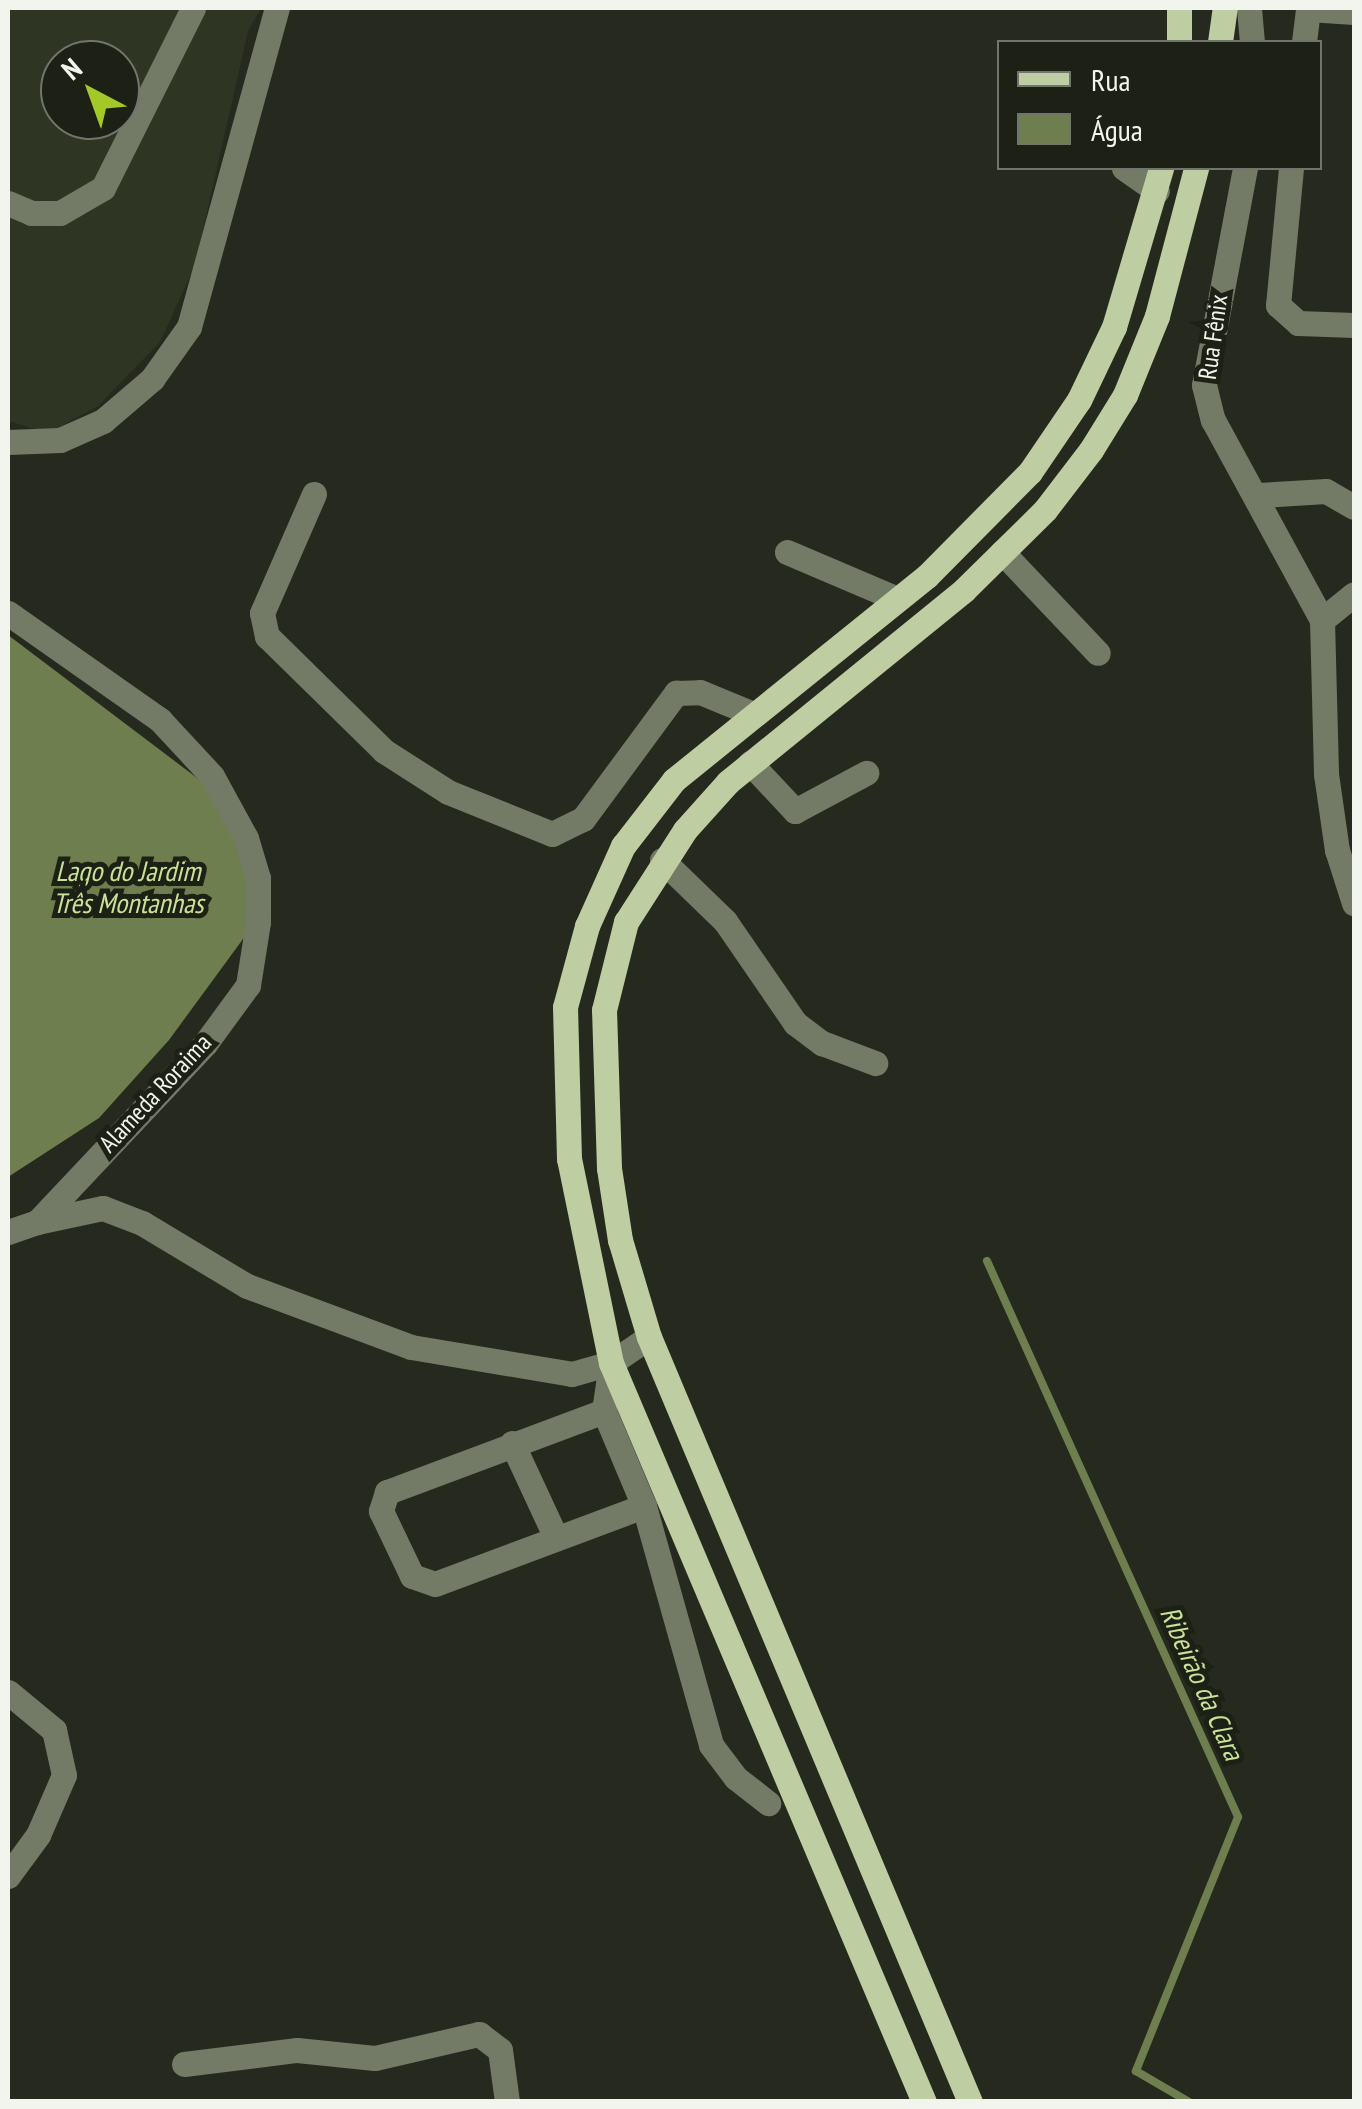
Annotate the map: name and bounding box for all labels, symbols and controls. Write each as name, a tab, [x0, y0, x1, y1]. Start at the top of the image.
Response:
north arrow	[40, 40, 140, 140]
legend	[997, 40, 1322, 170]
text: N	[53, 50, 89, 87]
text: Rua	[1091, 60, 1130, 99]
text: Água	[1091, 110, 1143, 149]
street label: Rua Fênix	[1192, 293, 1234, 381]
water label: Lago do Jardim Três Montanhas	[52, 854, 204, 920]
street label: Alameda Roraima	[93, 1028, 217, 1158]
water label: Ribeirão da Clara	[1153, 1601, 1251, 1765]

